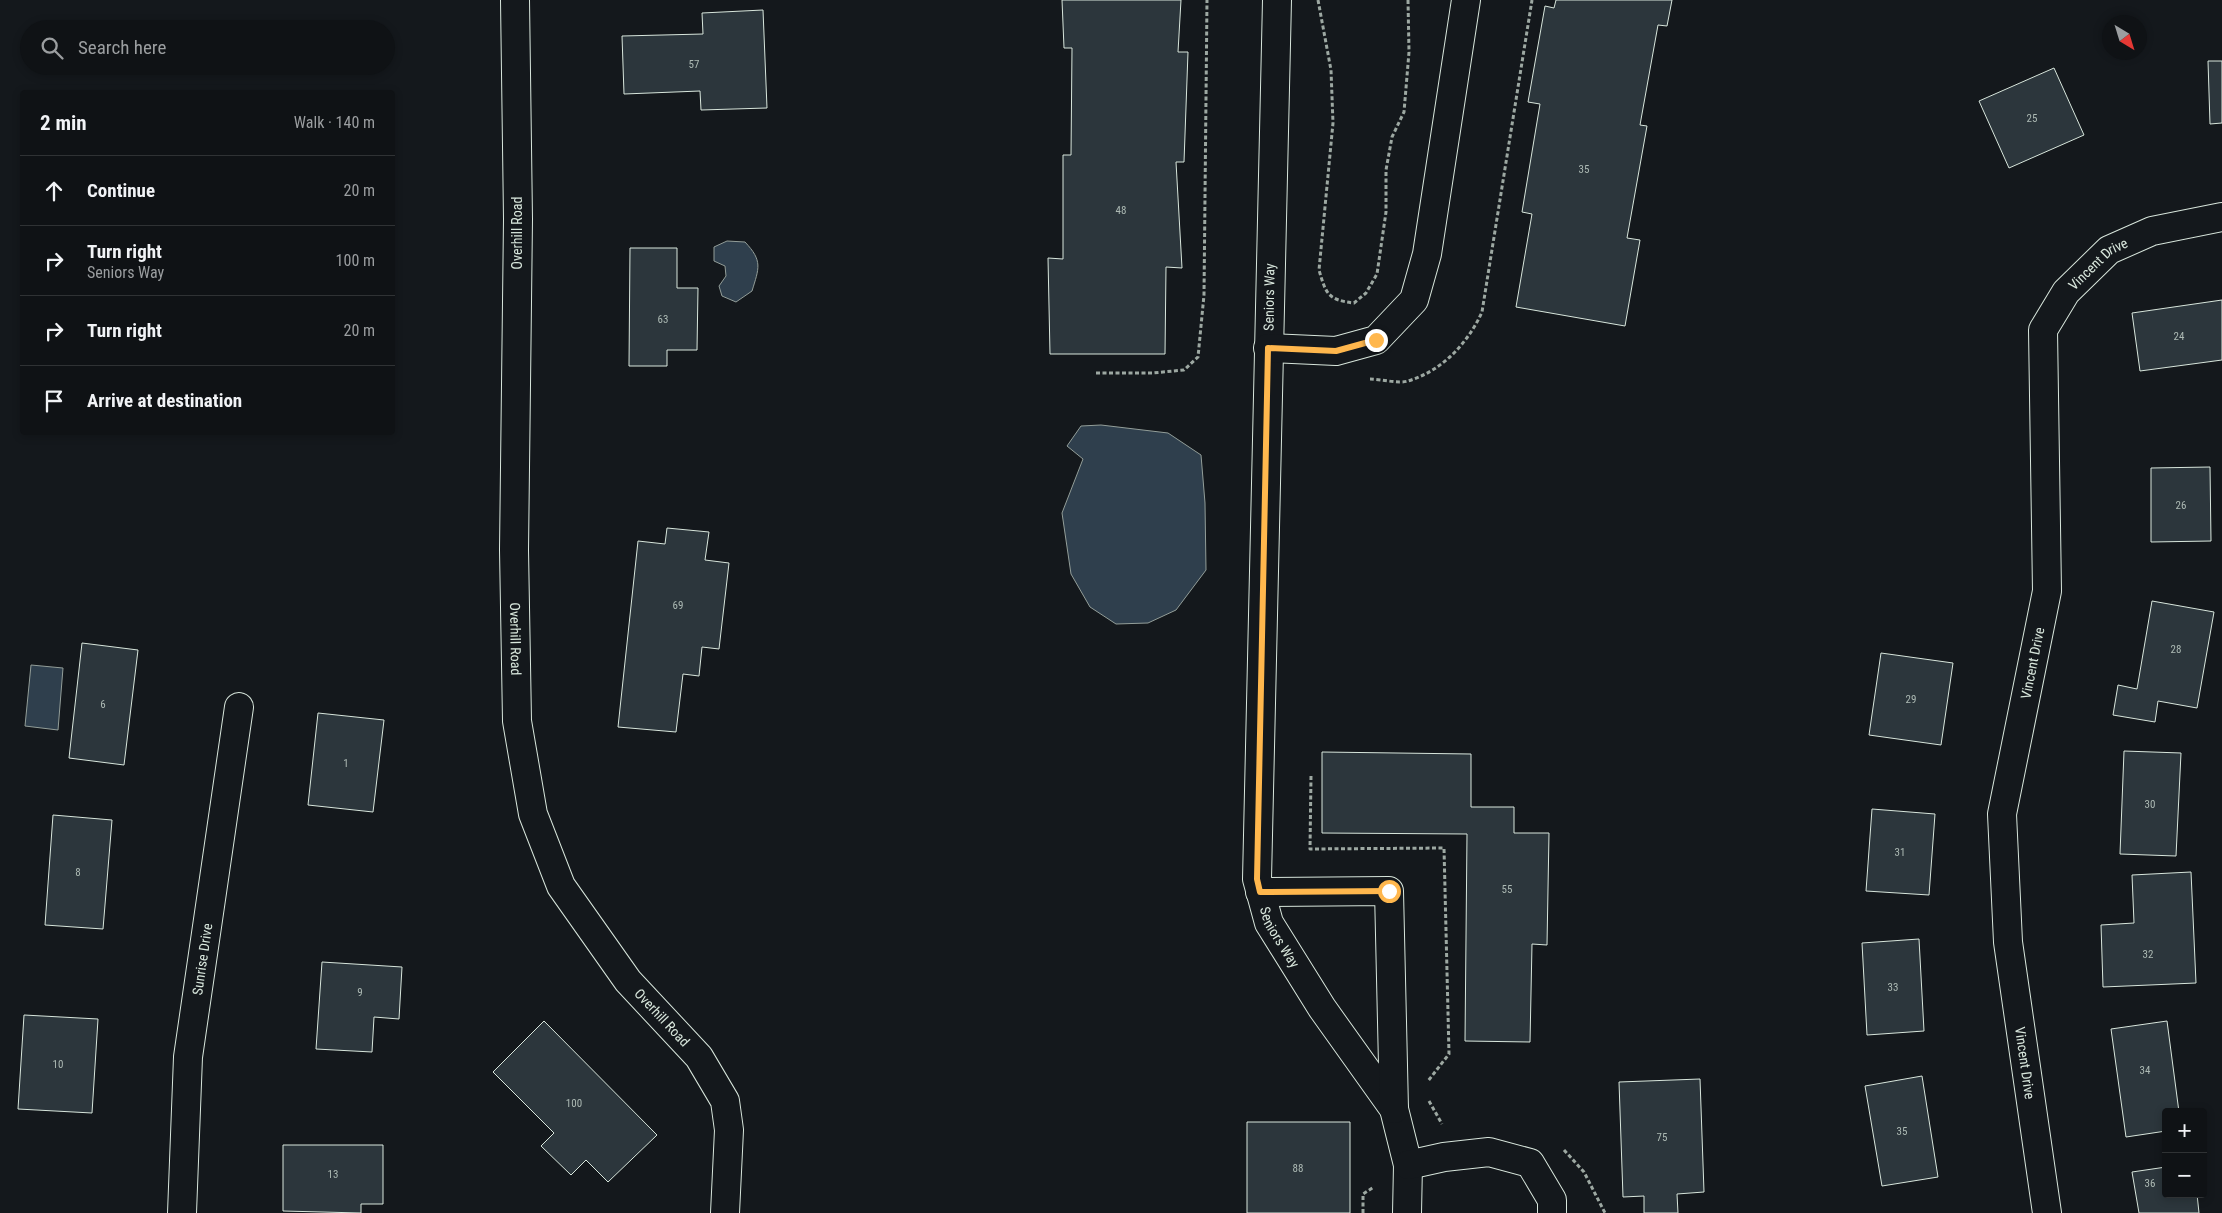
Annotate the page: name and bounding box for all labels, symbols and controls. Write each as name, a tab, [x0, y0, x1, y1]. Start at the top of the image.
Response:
north arrow	[2102, 15, 2147, 60]
search box	[20, 20, 395, 75]
icon: search	[38, 34, 66, 62]
text: Search here	[78, 36, 166, 59]
house number: 57	[689, 58, 699, 71]
text: 2 min	[40, 111, 87, 135]
house number: 25	[2027, 112, 2037, 125]
text: Walk · 140 m	[294, 113, 375, 132]
house number: 35	[1579, 163, 1589, 176]
icon: ahead	[40, 177, 68, 205]
text: Continue	[87, 179, 155, 202]
text: 20 m	[343, 181, 375, 200]
street label: Overhill Road	[509, 197, 525, 269]
house number: 48	[1116, 204, 1126, 217]
street label: Vincent Drive	[2065, 235, 2130, 293]
text: Turn right	[87, 240, 162, 263]
icon: right	[40, 247, 68, 275]
text: 100 m	[336, 251, 375, 270]
text: Seniors Way	[87, 263, 164, 282]
street label: Seniors Way	[1260, 263, 1278, 331]
house number: 63	[658, 313, 668, 326]
icon: right	[40, 317, 68, 345]
text: Turn right	[87, 319, 162, 342]
text: 20 m	[343, 321, 375, 340]
route end	[1365, 329, 1388, 352]
house number: 24	[2174, 330, 2185, 343]
icon: arrive	[40, 387, 68, 415]
text: Arrive at destination	[87, 389, 242, 412]
house number: 26	[2176, 499, 2186, 512]
house number: 69	[673, 599, 683, 612]
street label: Overhill Road	[507, 602, 524, 676]
street label: Vincent Drive	[2017, 625, 2048, 700]
house number: 28	[2171, 643, 2181, 656]
house number: 29	[1906, 693, 1916, 706]
house number: 6	[100, 698, 106, 711]
house number: 1	[343, 757, 349, 770]
house number: 30	[2145, 798, 2155, 811]
house number: 31	[1895, 846, 1905, 859]
house number: 8	[75, 866, 81, 879]
route start	[1378, 880, 1401, 903]
house number: 55	[1502, 883, 1512, 896]
street label: Seniors Way	[1257, 905, 1303, 971]
street label: Sunrise Drive	[189, 922, 215, 996]
house number: 32	[2143, 948, 2153, 961]
house number: 33	[1888, 981, 1898, 994]
street label: Overhill Road	[631, 985, 693, 1050]
house number: 9	[357, 986, 363, 999]
street label: Vincent Drive	[2012, 1026, 2038, 1101]
house number: 10	[53, 1058, 63, 1071]
house number: 34	[2140, 1064, 2151, 1077]
house number: 100	[566, 1097, 582, 1110]
map controls	[2162, 1108, 2207, 1198]
button: +	[2162, 1108, 2207, 1153]
house number: 35	[1897, 1125, 1907, 1138]
house number: 75	[1657, 1131, 1667, 1144]
button: −	[2162, 1153, 2207, 1198]
house number: 88	[1293, 1162, 1303, 1175]
house number: 13	[328, 1168, 338, 1181]
house number: 36	[2145, 1177, 2155, 1190]

